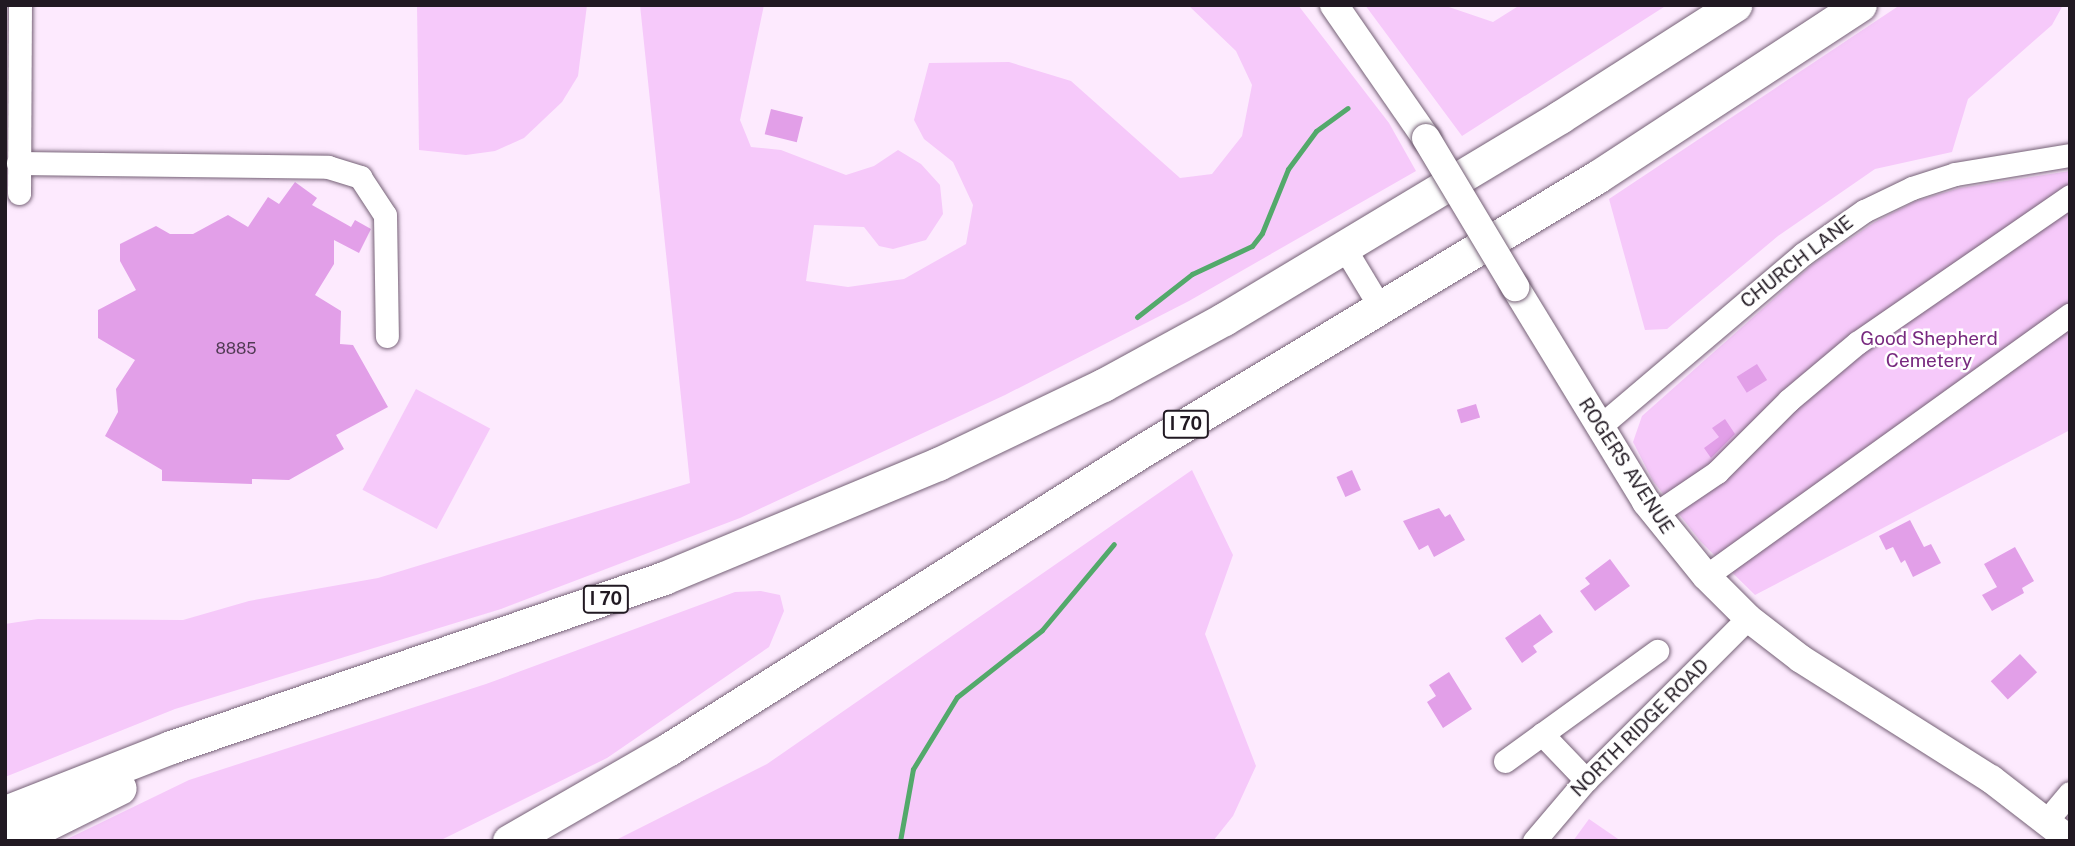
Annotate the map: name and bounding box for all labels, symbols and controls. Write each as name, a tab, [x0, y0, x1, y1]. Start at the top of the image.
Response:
street label: CHURCH LANE	[1736, 211, 1858, 313]
park label: Good Shepherd Cemetery	[1860, 328, 1998, 372]
house number: 8885	[215, 339, 257, 359]
street label: ROGERS AVENUE	[1574, 394, 1678, 538]
road number: I 70	[1162, 410, 1210, 438]
road number: I 70	[582, 584, 630, 614]
street label: NORTH RIDGE ROAD	[1566, 654, 1714, 802]

